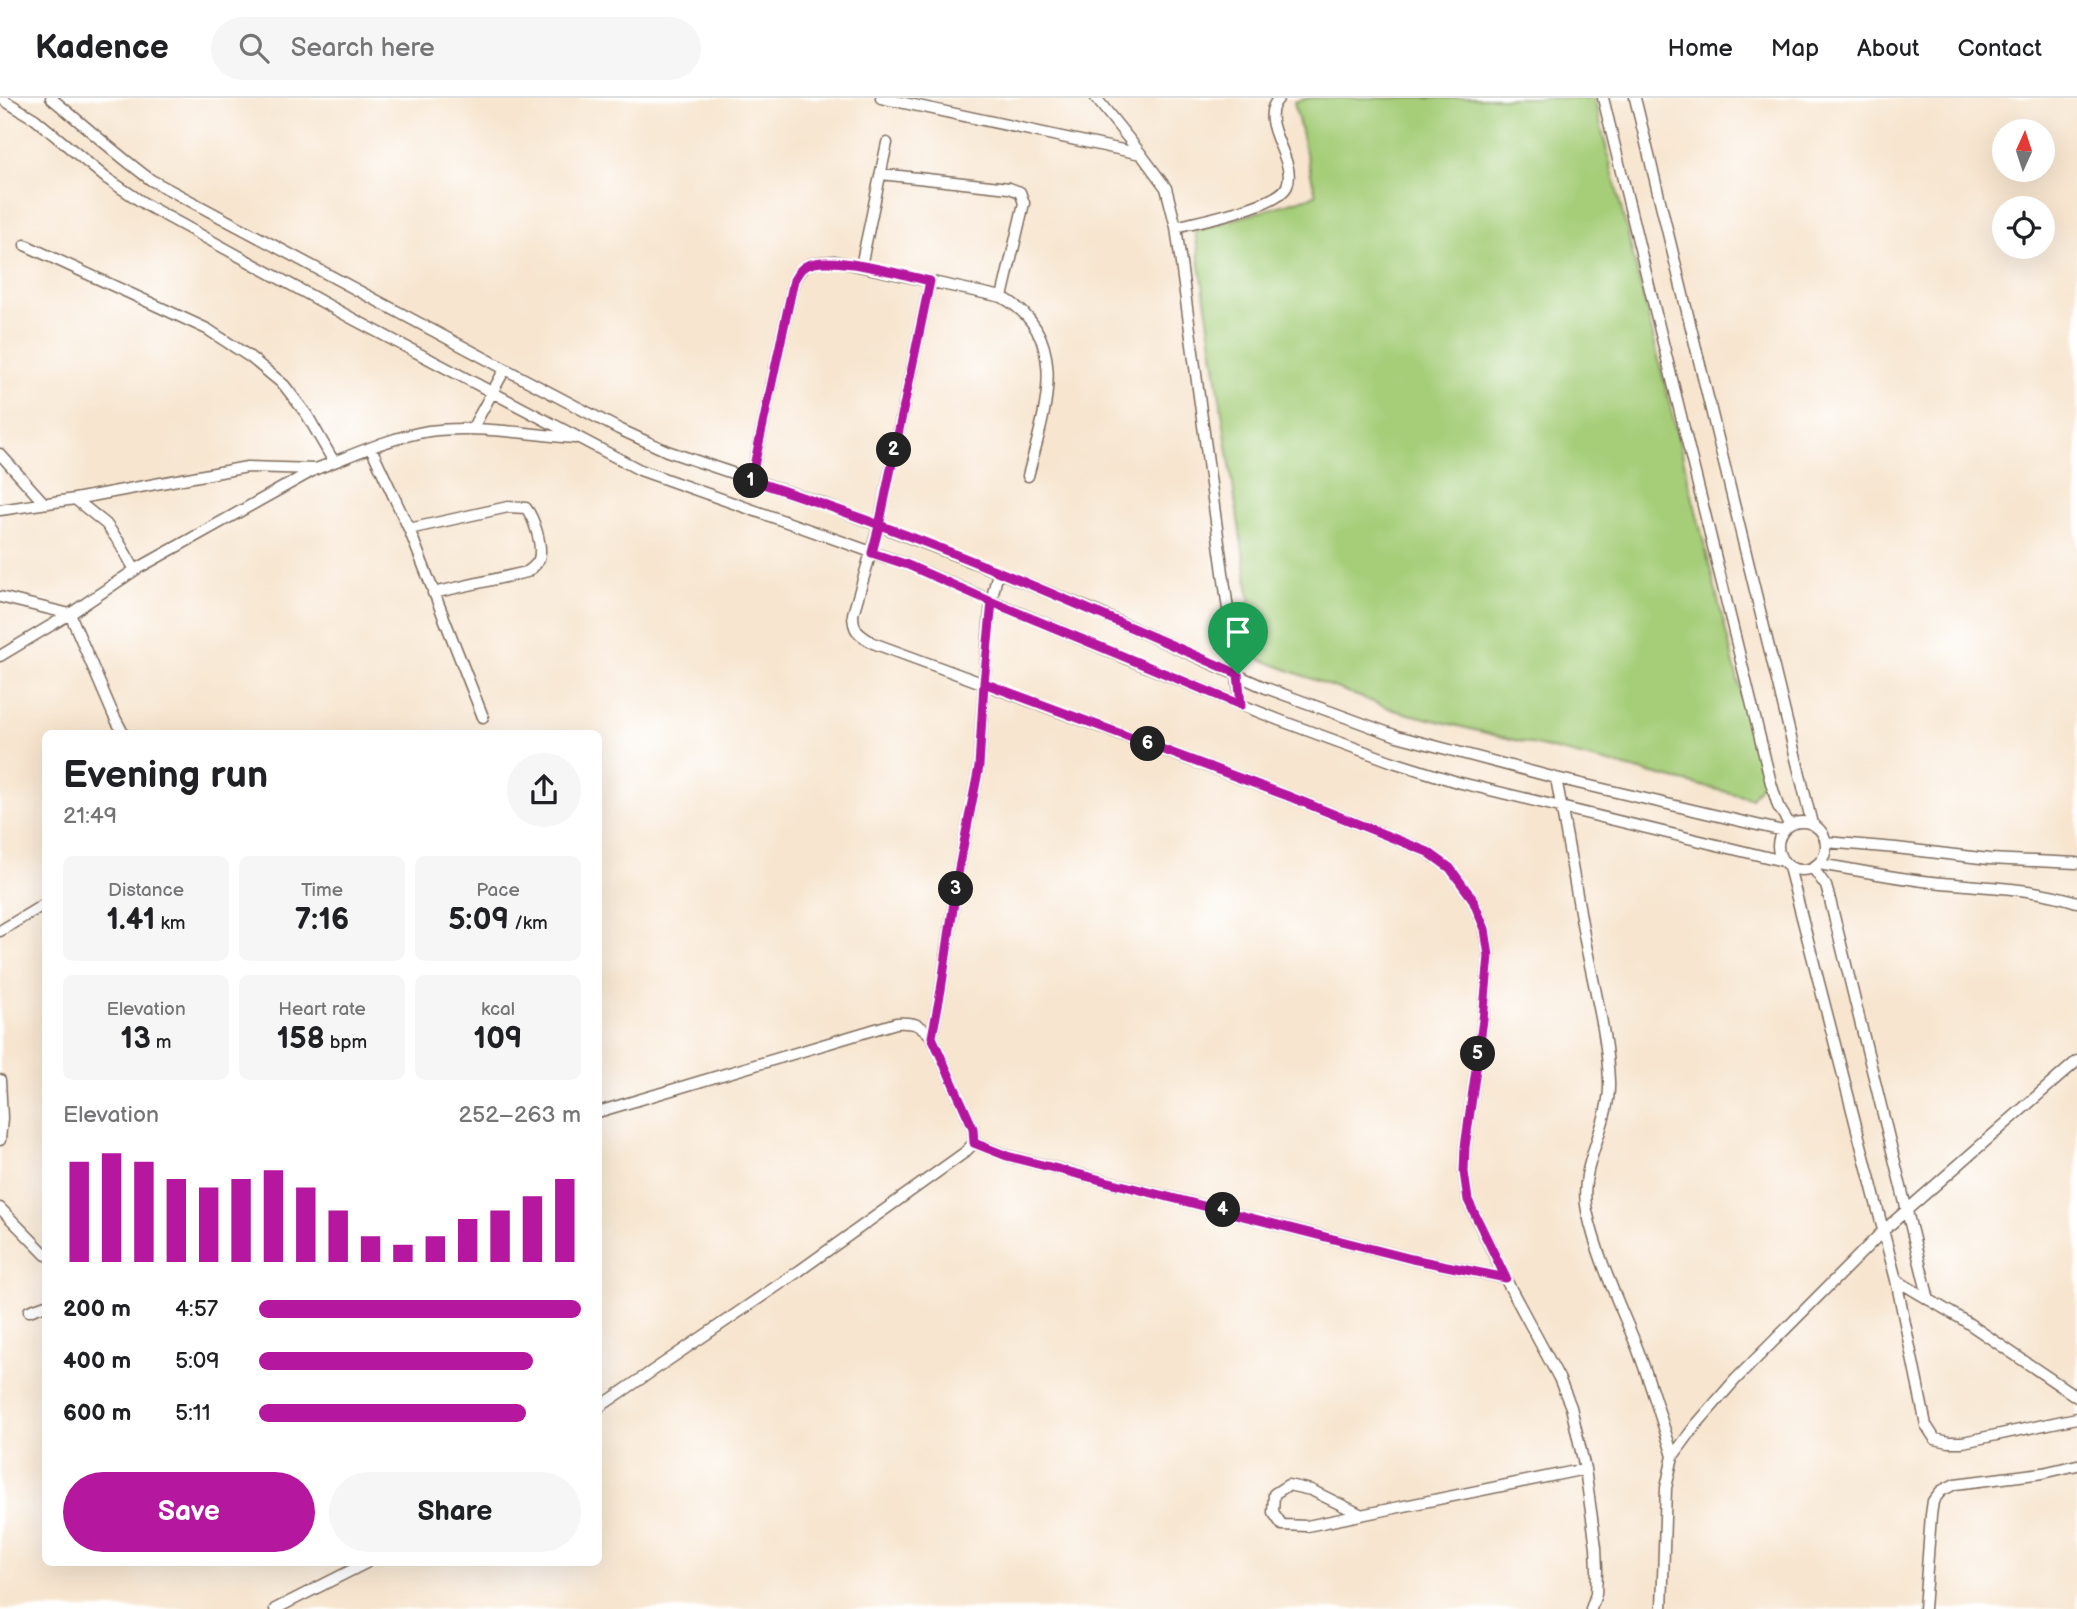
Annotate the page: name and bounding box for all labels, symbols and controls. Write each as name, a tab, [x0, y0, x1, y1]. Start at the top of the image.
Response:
search box	[211, 17, 701, 80]
text: Kadence	[35, 28, 169, 68]
icon: search	[235, 29, 273, 67]
text: Search here	[291, 33, 435, 64]
text: Home	[1668, 34, 1733, 63]
text: Map	[1771, 34, 1819, 63]
text: About	[1857, 34, 1919, 63]
text: Contact	[1957, 34, 2042, 63]
north arrow	[1992, 119, 2054, 182]
map controls	[1992, 119, 2055, 259]
button: locate	[1992, 196, 2055, 259]
pin: 2	[876, 432, 912, 468]
text: 2	[888, 438, 899, 461]
pin: 1	[734, 464, 768, 498]
text: 1	[747, 469, 755, 492]
pin	[1208, 602, 1268, 674]
icon: arrive	[1219, 613, 1257, 651]
pin: 6	[1130, 726, 1166, 762]
text: 6	[1142, 732, 1153, 755]
text: Evening run	[63, 753, 268, 798]
button: share	[507, 753, 581, 827]
text: 21:49	[63, 802, 117, 830]
pin: 3	[939, 872, 974, 906]
text: 3	[950, 877, 961, 900]
text: Distance	[108, 879, 184, 902]
text: Time	[301, 879, 343, 902]
text: Pace	[476, 879, 520, 902]
text: 1.41	[106, 902, 155, 938]
text: 7:16	[295, 902, 349, 938]
text: 5:09	[448, 902, 509, 938]
text: km	[155, 912, 186, 935]
text: /km	[509, 912, 548, 935]
text: Elevation	[106, 998, 186, 1021]
text: Heart rate	[278, 998, 366, 1021]
text: kcal	[481, 998, 515, 1021]
text: 13	[121, 1021, 151, 1057]
text: 158	[277, 1021, 325, 1057]
text: 109	[474, 1021, 522, 1057]
text: m	[151, 1031, 172, 1054]
text: bpm	[325, 1031, 367, 1054]
pin: 5	[1460, 1037, 1496, 1072]
text: 5	[1472, 1042, 1483, 1065]
text: Elevation	[63, 1101, 159, 1129]
text: 252–263 m	[459, 1101, 581, 1129]
pin: 4	[1206, 1192, 1240, 1228]
text: 4	[1217, 1198, 1228, 1221]
text: 200 m	[63, 1295, 131, 1323]
text: 4:57	[175, 1295, 218, 1323]
text: 400 m	[63, 1347, 131, 1375]
text: 5:09	[175, 1347, 220, 1375]
text: 600 m	[63, 1399, 131, 1427]
text: 5:11	[175, 1399, 211, 1427]
button: Save	[63, 1472, 315, 1552]
button: Share	[329, 1472, 581, 1552]

